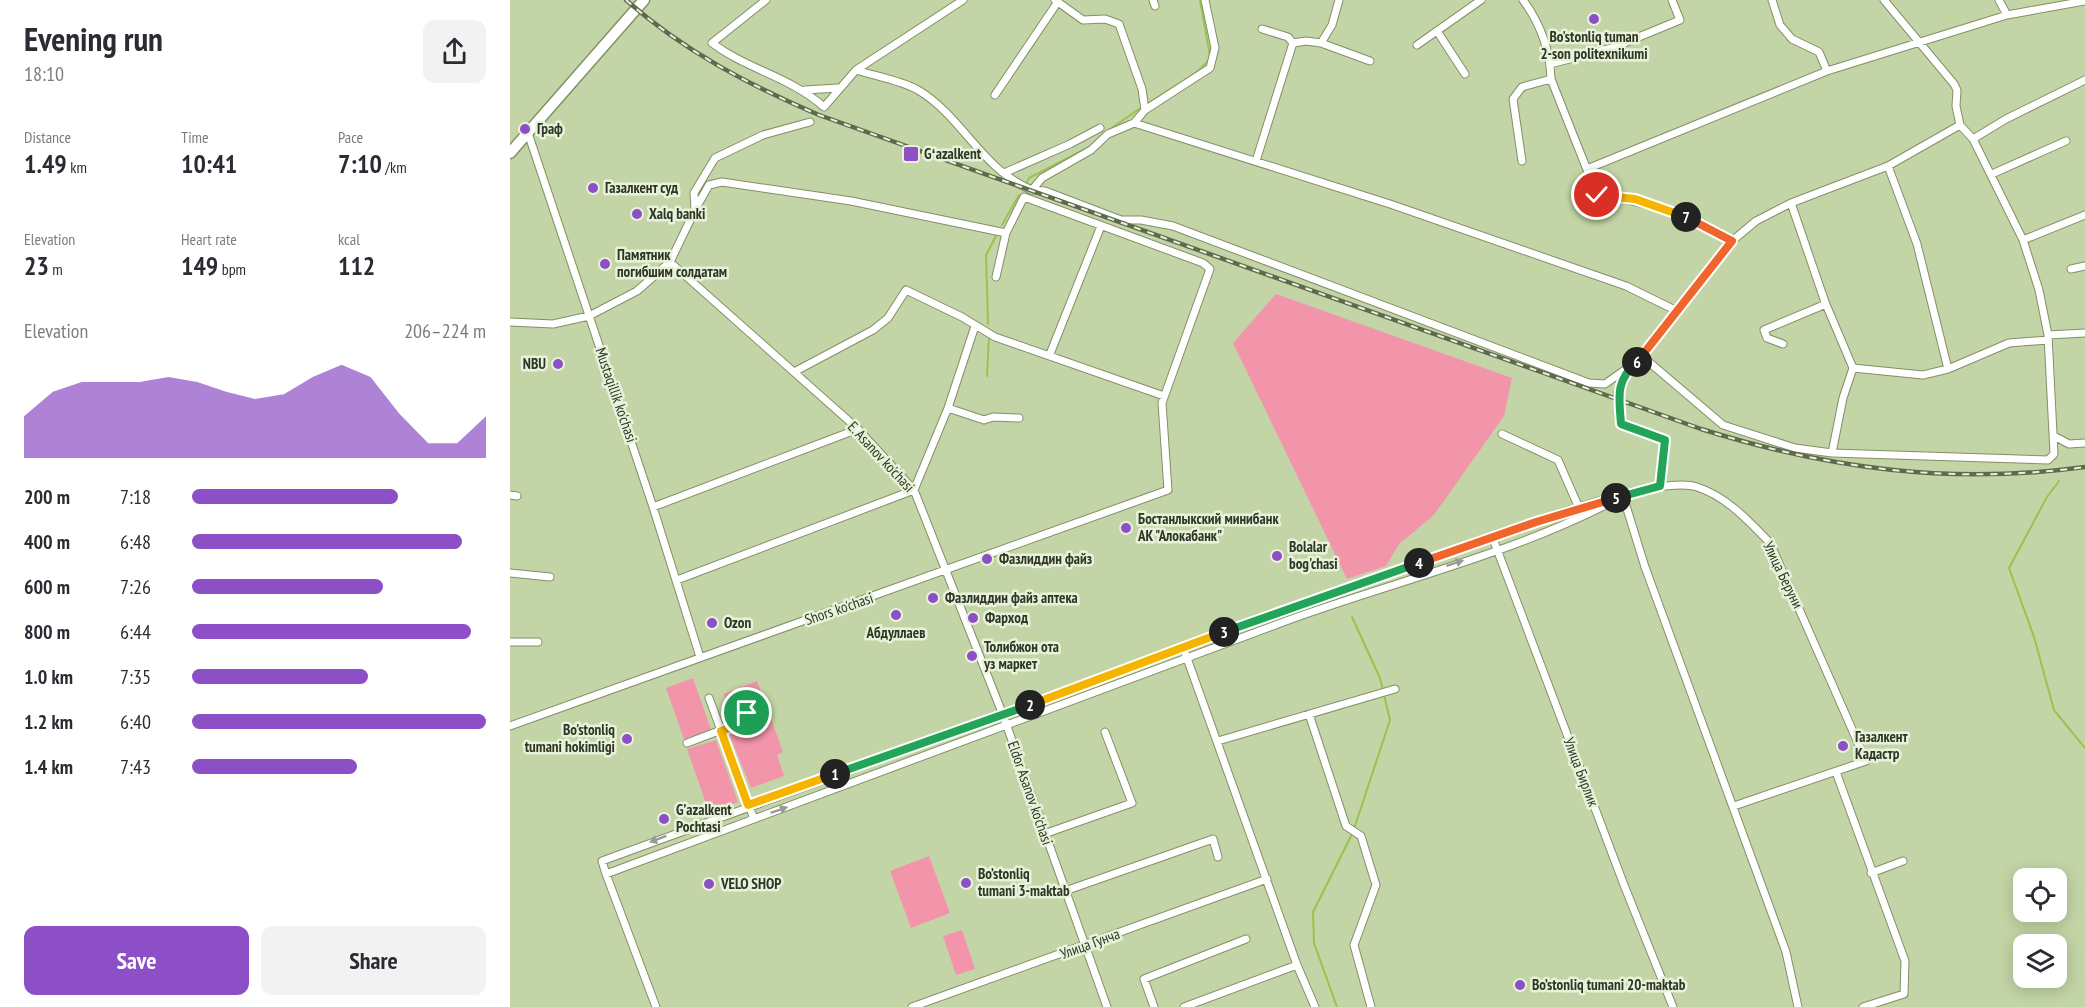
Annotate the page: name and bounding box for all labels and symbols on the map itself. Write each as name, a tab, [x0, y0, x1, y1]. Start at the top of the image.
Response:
marker: Bo'stonliq tuman 2-son politexnikumi	[1587, 12, 1601, 26]
place label: Bo'stonliq tuman 2-son politexnikumi	[1540, 27, 1648, 63]
place label: Граф	[537, 119, 563, 138]
marker: Граф	[518, 122, 532, 136]
place label: Gʻazalkent	[924, 144, 982, 163]
marker: Gʻazalkent	[902, 145, 920, 163]
pin	[1571, 169, 1622, 220]
place label: Газалкент суд	[605, 178, 678, 197]
marker: Газалкент суд	[586, 181, 600, 195]
pin: 7	[1671, 202, 1701, 232]
place label: Xalq banki	[649, 204, 705, 223]
marker: Xalq banki	[630, 207, 644, 221]
place label: Памятник погибшим солдатам	[617, 245, 727, 281]
marker: Памятник погибшим солдатам	[598, 257, 612, 271]
street label: Mustaqillik ko'chasi	[591, 345, 642, 445]
pin: 6	[1622, 347, 1652, 377]
place label: NBU	[523, 354, 546, 373]
marker: NBU	[551, 357, 565, 371]
street label: E. Asanov ko'chasi	[844, 417, 919, 496]
pin: 5	[1601, 483, 1631, 513]
place label: Бостанлыкский минибанк АК "Алокабанк"	[1137, 509, 1279, 545]
marker: Бостанлыкский минибанк АК "Алокабанк"	[1119, 521, 1133, 535]
place label: Bolalar bog'chasi	[1289, 537, 1338, 573]
street label: Улица Беруни	[1759, 538, 1808, 611]
pin: 4	[1404, 548, 1434, 578]
place label: Фазлиддин файз	[999, 549, 1092, 568]
marker: Bolalar bog'chasi	[1270, 549, 1284, 563]
marker: Фазлиддин файз	[980, 552, 994, 566]
one-way arrow	[1446, 558, 1464, 568]
street label: Shors ko'chasi	[802, 588, 876, 629]
place label: Фазлиддин файз аптека	[945, 588, 1078, 607]
marker: Фазлиддин файз аптека	[926, 591, 940, 605]
marker: Абдуллаев	[889, 608, 903, 622]
place label: Фарход	[985, 608, 1028, 627]
marker: Фарход	[966, 611, 980, 625]
place label: Ozon	[724, 613, 751, 632]
marker: Ozon	[705, 616, 719, 630]
pin: 3	[1209, 617, 1239, 647]
place label: Абдуллаев	[866, 623, 925, 642]
place label: Толибжон ота уз маркет	[983, 637, 1059, 673]
marker: Толибжон ота уз маркет	[965, 649, 979, 663]
pin	[721, 687, 772, 738]
pin: 2	[1015, 690, 1045, 720]
place label: Bo'stonliq tumani hokimligi	[525, 720, 615, 756]
place label: Газалкент Кадастр	[1855, 727, 1908, 763]
marker: Bo'stonliq tumani hokimligi	[620, 732, 634, 746]
street label: Улица Бирлик	[1560, 735, 1603, 809]
street label: Eldor Asanov ko'chasi	[1004, 738, 1057, 847]
marker: Газалкент Кадастр	[1836, 739, 1850, 753]
pin: 1	[820, 759, 850, 789]
place label: Gʼazalkent Pochtasi	[676, 800, 732, 836]
one-way arrow	[770, 805, 788, 815]
marker: Gʼazalkent Pochtasi	[657, 812, 671, 826]
one-way arrow	[649, 835, 667, 845]
place label: Bo’stonliq tumani 3-maktab	[978, 864, 1070, 900]
place label: VELO SHOP	[720, 874, 781, 893]
marker: Bo’stonliq tumani 3-maktab	[959, 876, 973, 890]
marker: VELO SHOP	[702, 877, 716, 891]
street label: Улица Гунча	[1057, 924, 1122, 963]
place label: Bo’stonliq tumani 20-maktab	[1532, 975, 1686, 994]
marker: Bo’stonliq tumani 20-maktab	[1513, 978, 1527, 992]

